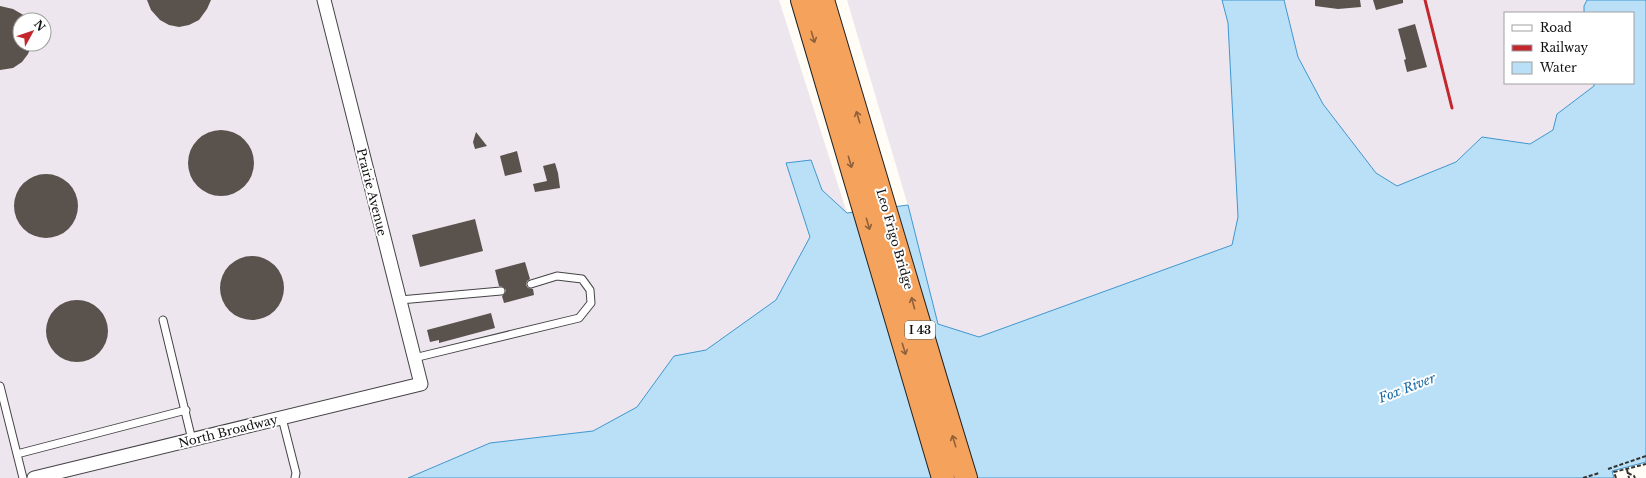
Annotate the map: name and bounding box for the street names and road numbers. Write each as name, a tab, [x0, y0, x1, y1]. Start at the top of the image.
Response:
street label: Prairie Avenue	[354, 146, 390, 238]
street label: Leo Frigo Bridge	[873, 187, 917, 291]
road number: I 43	[905, 321, 935, 339]
street label: North Broadway	[177, 411, 279, 451]

